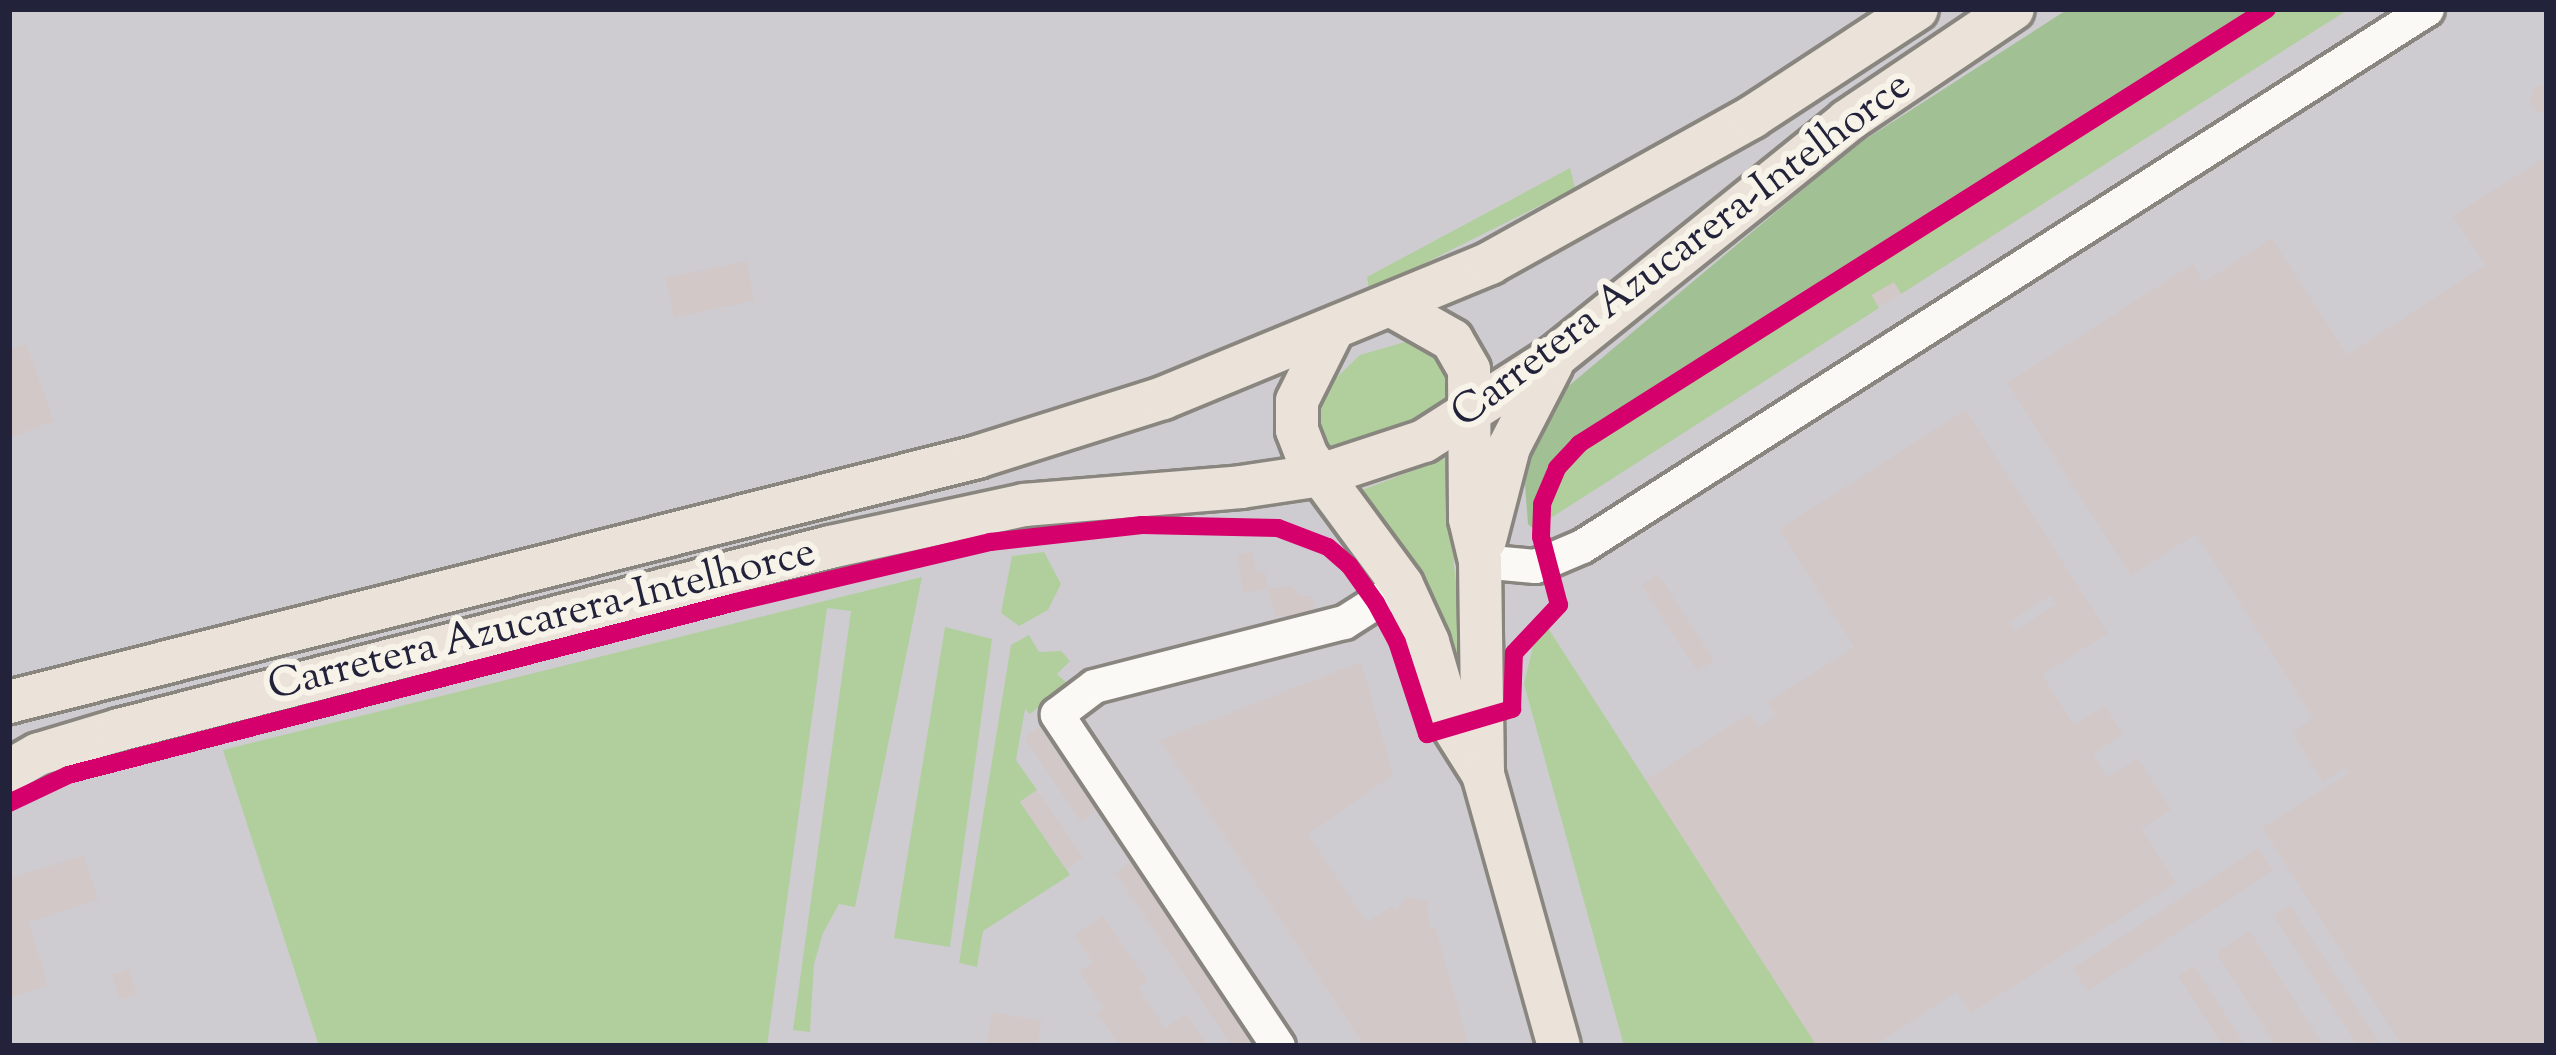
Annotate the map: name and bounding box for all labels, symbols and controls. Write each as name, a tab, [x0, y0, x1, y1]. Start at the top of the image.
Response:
street label: Carretera Azucarera-Intelhorce	[1442, 62, 1922, 440]
street label: Carretera Azucarera-Intelhorce	[263, 529, 821, 713]

